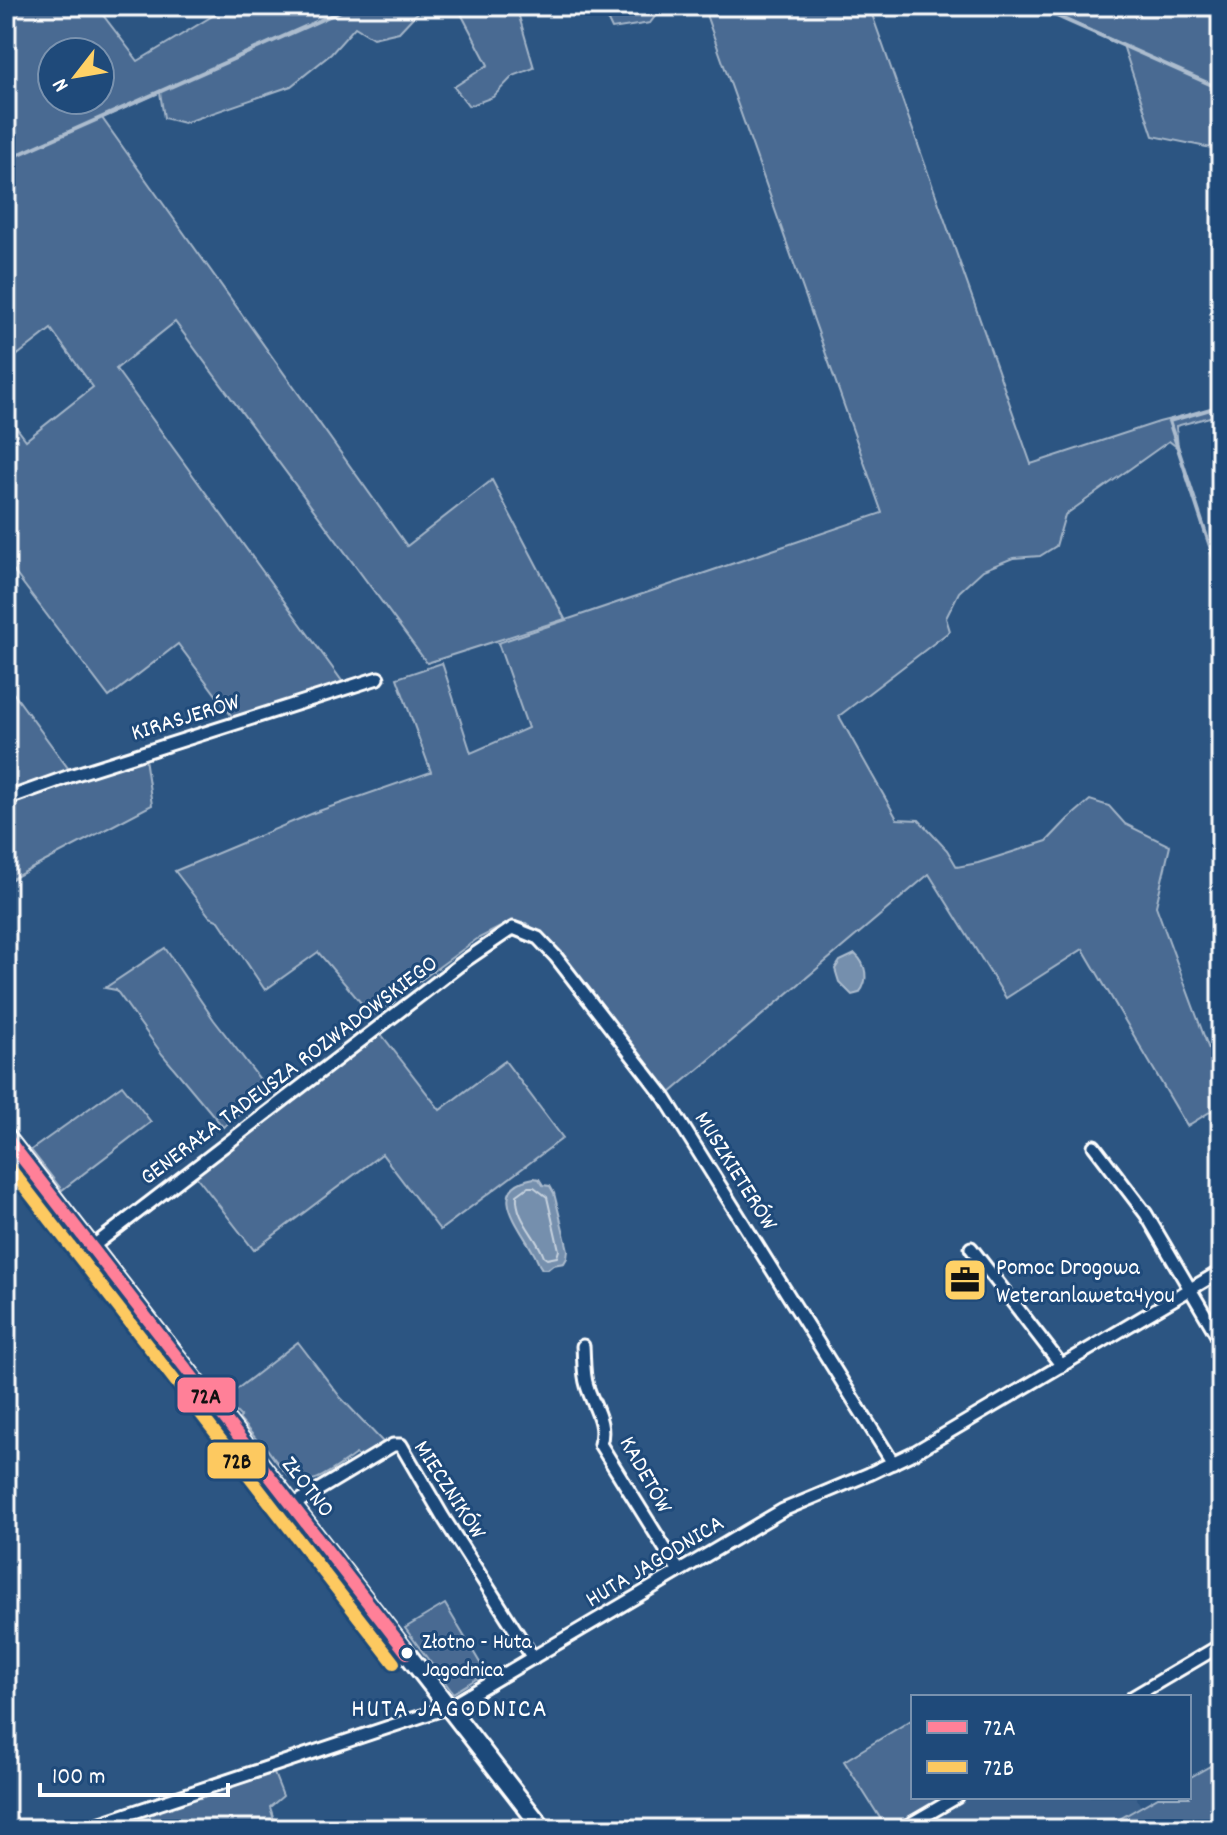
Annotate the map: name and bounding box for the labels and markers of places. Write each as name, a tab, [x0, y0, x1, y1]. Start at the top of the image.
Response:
place label: Pomoc Drogowa Weteranlaweta4you	[996, 1252, 1175, 1314]
office icon: Pomoc Drogowa Weteranlaweta4you	[941, 1256, 989, 1304]
place label: Złotno - Huta Jagodnica	[422, 1628, 533, 1687]
marker: Złotno - Huta Jagodnica	[399, 1645, 415, 1661]

